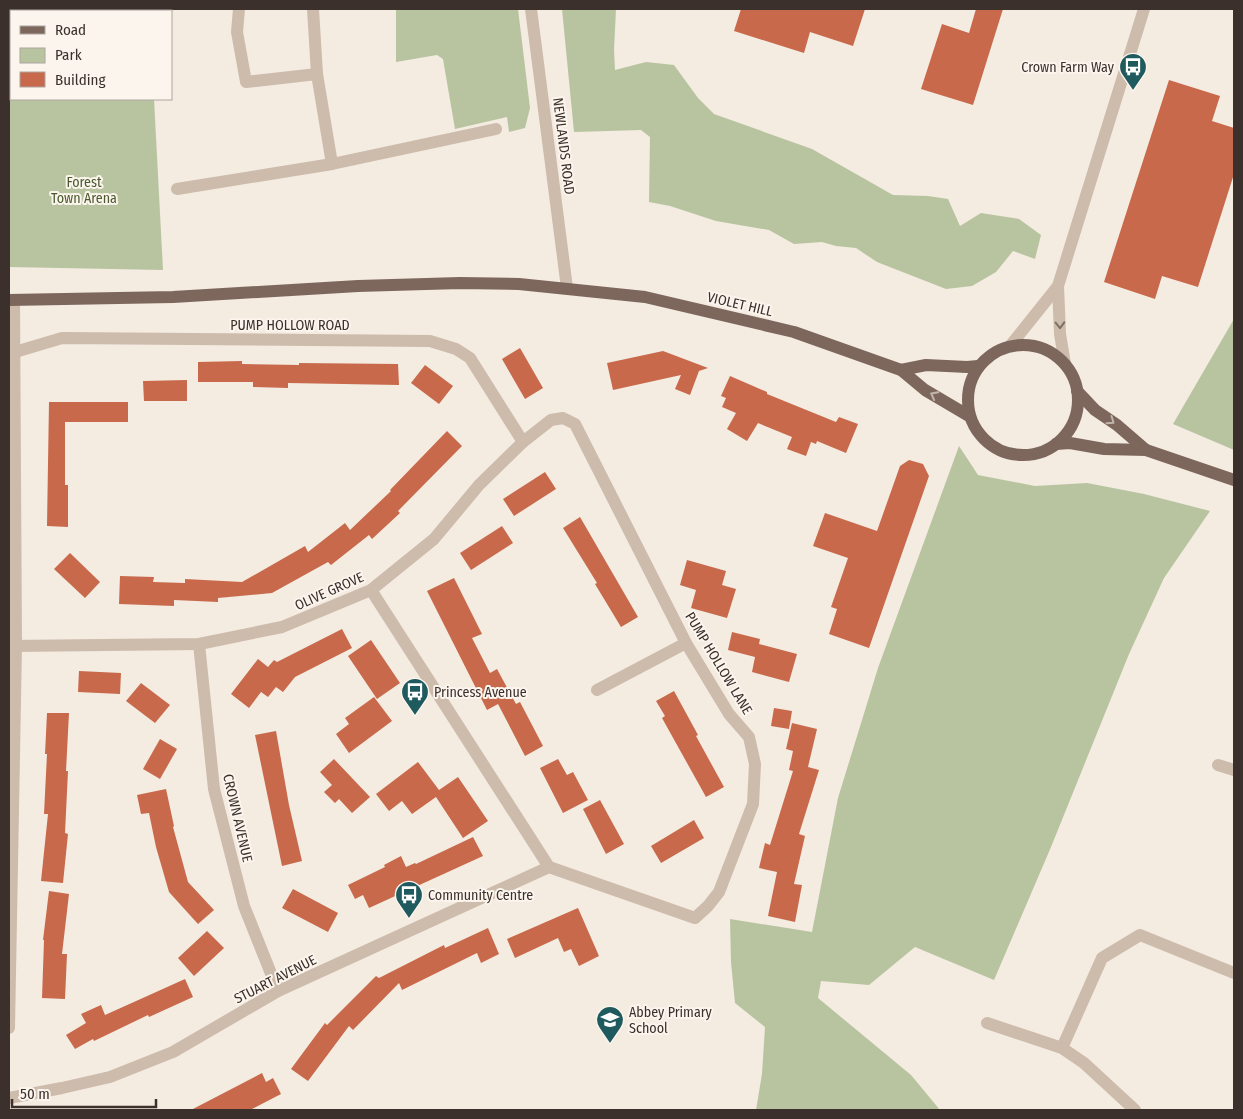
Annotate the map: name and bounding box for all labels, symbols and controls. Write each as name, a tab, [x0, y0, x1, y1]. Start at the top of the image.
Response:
legend	[10, 10, 172, 100]
text: Road	[55, 21, 86, 39]
text: Park	[55, 46, 82, 64]
bus stop icon: Crown Farm Way	[1118, 52, 1148, 91]
place label: Crown Farm Way	[1021, 59, 1115, 76]
text: Building	[55, 71, 106, 89]
street label: NEWLANDS ROAD	[549, 97, 578, 196]
park label: Forest Town Arena	[51, 174, 117, 207]
street label: VIOLET HILL	[705, 289, 774, 320]
street label: PUMP HOLLOW ROAD	[230, 317, 350, 334]
one-way arrow	[1054, 321, 1065, 329]
one-way arrow	[930, 391, 939, 401]
one-way arrow	[1105, 415, 1115, 424]
street label: OLIVE GROVE	[292, 569, 367, 614]
street label: PUMP HOLLOW LANE	[681, 609, 756, 718]
bus stop icon: Princess Avenue	[400, 677, 430, 716]
place label: Princess Avenue	[434, 684, 527, 701]
street label: CROWN AVENUE	[219, 772, 256, 864]
bus stop icon: Community Centre	[394, 880, 424, 919]
place label: Community Centre	[428, 887, 533, 904]
street label: STUART AVENUE	[231, 951, 319, 1007]
place label: Abbey Primary School	[629, 1004, 713, 1037]
school or university icon: Abbey Primary School	[595, 1005, 625, 1044]
scale bar	[12, 1076, 156, 1108]
text: 50 m	[20, 1085, 50, 1103]

